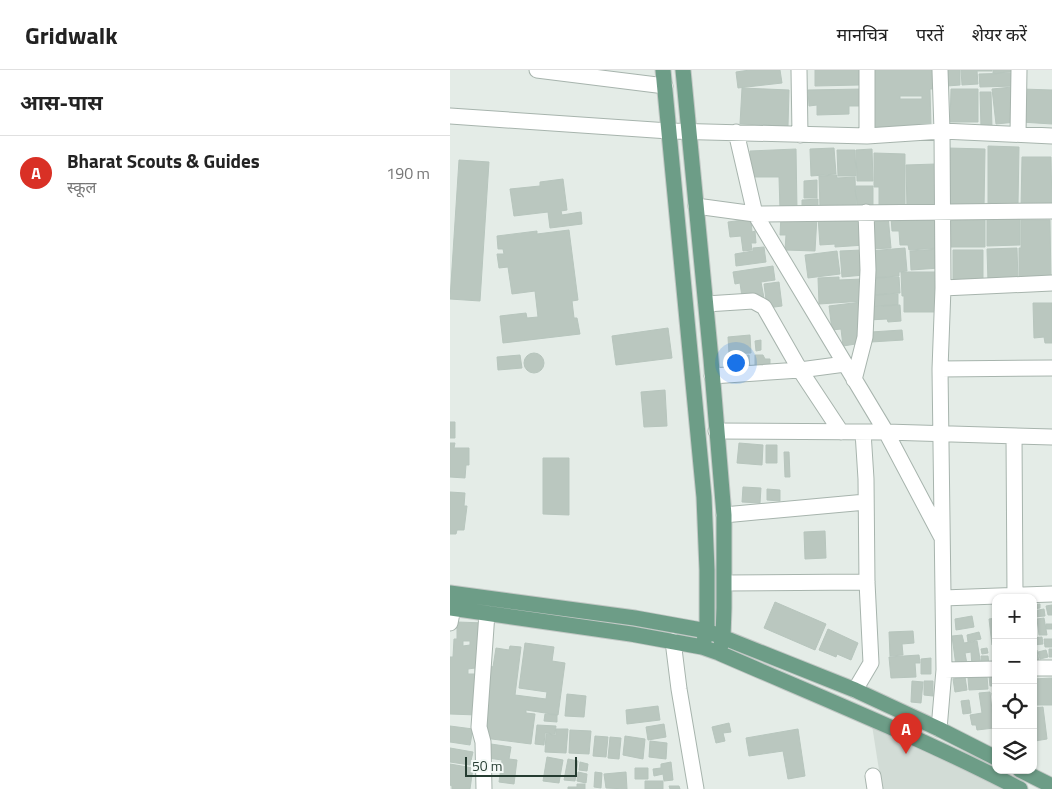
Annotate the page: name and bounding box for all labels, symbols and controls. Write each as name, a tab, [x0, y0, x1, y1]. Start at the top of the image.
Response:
text: Gridwalk	[25, 17, 118, 53]
text: मानचित्र	[836, 21, 888, 48]
text: परतें	[916, 21, 944, 48]
text: शेयर करें	[972, 21, 1027, 48]
text: आस-पास	[20, 86, 103, 118]
text: Bharat Scouts & Guides	[67, 146, 260, 175]
text: A	[31, 161, 41, 185]
text: 190 m	[386, 161, 430, 185]
text: स्कूल	[67, 175, 96, 199]
your location	[723, 350, 749, 376]
map controls	[992, 594, 1037, 774]
button: +	[992, 594, 1037, 639]
button: −	[992, 639, 1037, 684]
button: locate	[992, 684, 1037, 729]
pin: A	[890, 713, 922, 754]
button: layers	[992, 729, 1037, 774]
scale bar	[465, 754, 578, 777]
text: 50 m	[472, 755, 502, 776]

